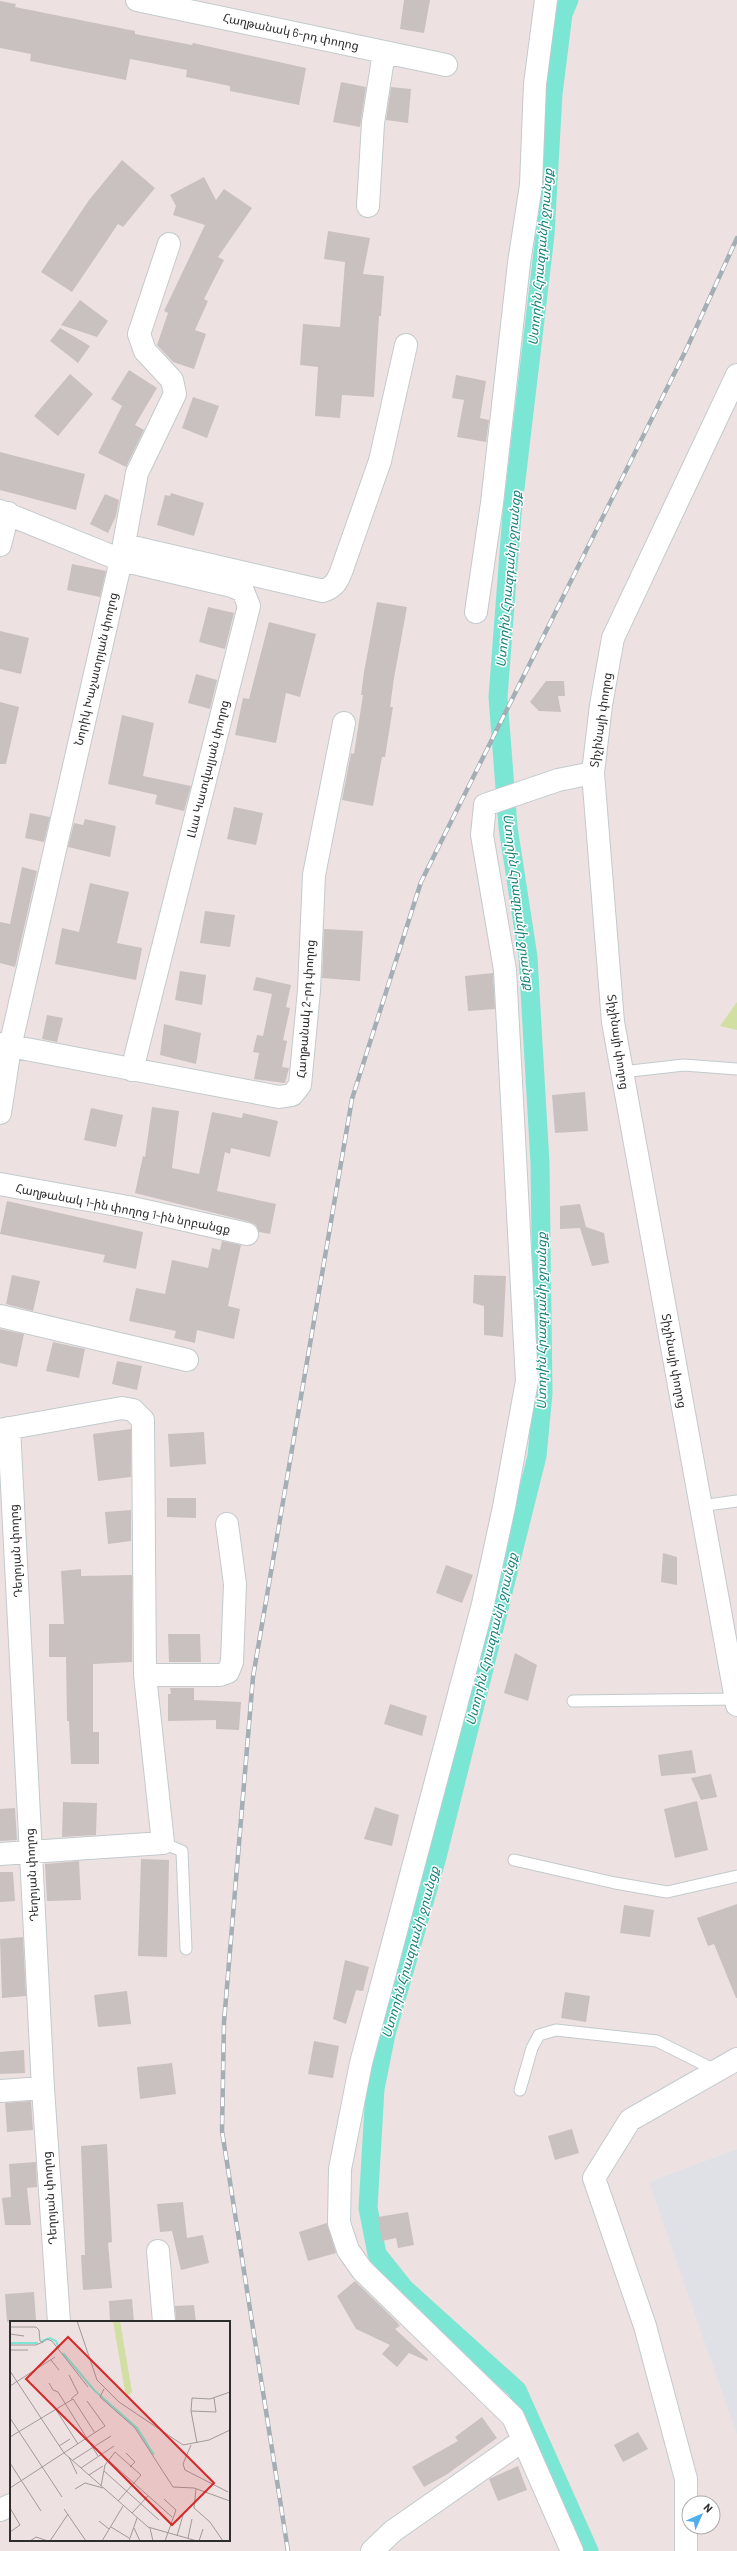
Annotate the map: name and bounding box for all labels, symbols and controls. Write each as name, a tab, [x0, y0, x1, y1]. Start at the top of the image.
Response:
street label: Հաղթանակ 6-րդ փողոց	[222, 10, 361, 53]
water label: Ստորին Հրազդանի ջրանցք	[524, 167, 557, 346]
water label: Ստորին Հրազդանի ջրանցք	[492, 489, 525, 668]
street label: Նորիկ Խաչատրյան փողոց	[71, 591, 120, 747]
street label: Տիչինայի փողոց	[586, 671, 615, 768]
street label: Լևա Կատվալյան փողոց	[183, 698, 232, 839]
water label: Ստորին Հրազդանի ջրանցք	[499, 813, 538, 992]
street label: Հաղթանակ 2-րդ փողոց	[293, 939, 318, 1079]
street label: Տիչինայի փողոց	[604, 993, 633, 1090]
street label: Հաղթանակ 1-ին փողոց 1-ին նրբանցք	[14, 1180, 232, 1237]
water label: Ստորին Հրազդանի ջրանցք	[533, 1231, 550, 1410]
street label: Տիչինայի փողոց	[659, 1312, 690, 1409]
street label: Դեղոյան փողոց	[6, 1504, 25, 1598]
water label: Ստորին Հրազդանի ջրանցք	[462, 1550, 521, 1727]
street label: Դեղոյան փողոց	[22, 1828, 41, 1922]
water label: Ստորին Հրազդանի ջրանցք	[378, 1863, 443, 2040]
street label: Դեղոյան փողոց	[39, 2151, 60, 2245]
inset map	[10, 2321, 230, 2541]
north arrow	[681, 2495, 721, 2535]
text: N	[701, 2500, 716, 2515]

